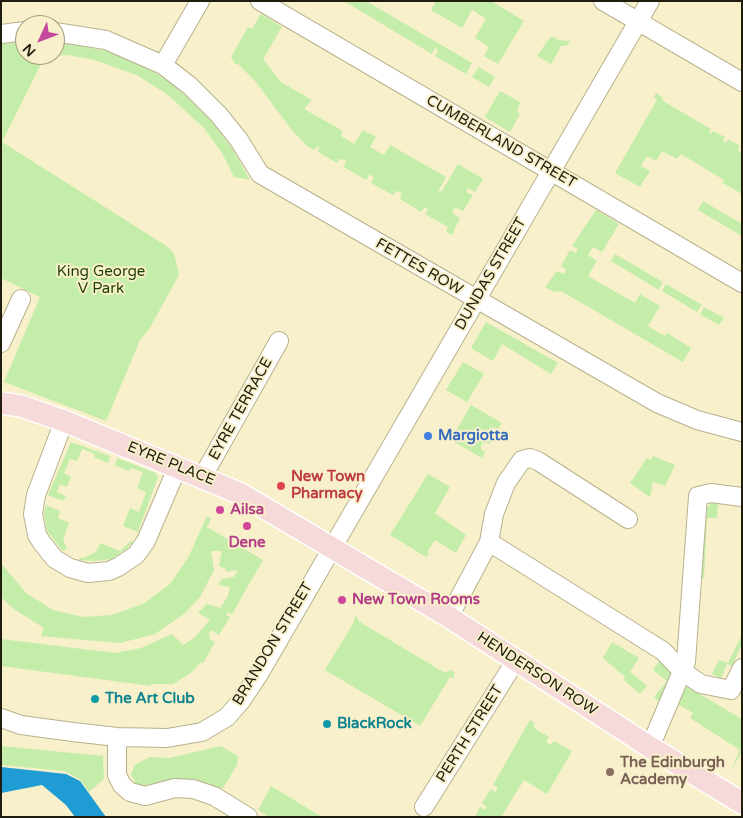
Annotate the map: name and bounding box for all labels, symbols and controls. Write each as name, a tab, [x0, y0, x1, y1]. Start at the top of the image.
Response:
north arrow	[15, 15, 65, 65]
text: N	[19, 40, 39, 60]
street label: CUMBERLAND STREET	[423, 92, 579, 192]
street label: DUNDAS STREET	[451, 215, 531, 333]
street label: FETTES ROW	[372, 235, 466, 299]
park label: King George V Park	[57, 263, 145, 298]
street label: EYRE TERRACE	[205, 355, 277, 463]
place label: Margiotta	[438, 427, 509, 445]
marker: Margiotta	[422, 430, 434, 442]
street label: EYRE PLACE	[125, 438, 217, 490]
place label: New Town Pharmacy	[291, 468, 365, 503]
marker: New Town Pharmacy	[275, 480, 287, 492]
place label: Ailsa	[230, 501, 264, 519]
marker: Ailsa	[214, 504, 226, 516]
marker: Dene	[241, 520, 253, 532]
place label: Dene	[228, 534, 266, 552]
street label: BRANDON STREET	[229, 579, 317, 709]
place label: New Town Rooms	[352, 591, 480, 609]
marker: New Town Rooms	[336, 594, 348, 606]
street label: HENDERSON ROW	[473, 628, 601, 720]
street label: PERTH STREET	[433, 682, 507, 786]
place label: The Art Club	[105, 690, 195, 708]
marker: The Art Club	[89, 693, 101, 705]
place label: BlackRock	[337, 715, 412, 733]
marker: BlackRock	[321, 718, 333, 730]
place label: The Edinburgh Academy	[620, 754, 725, 789]
marker: The Edinburgh Academy	[604, 766, 616, 778]

